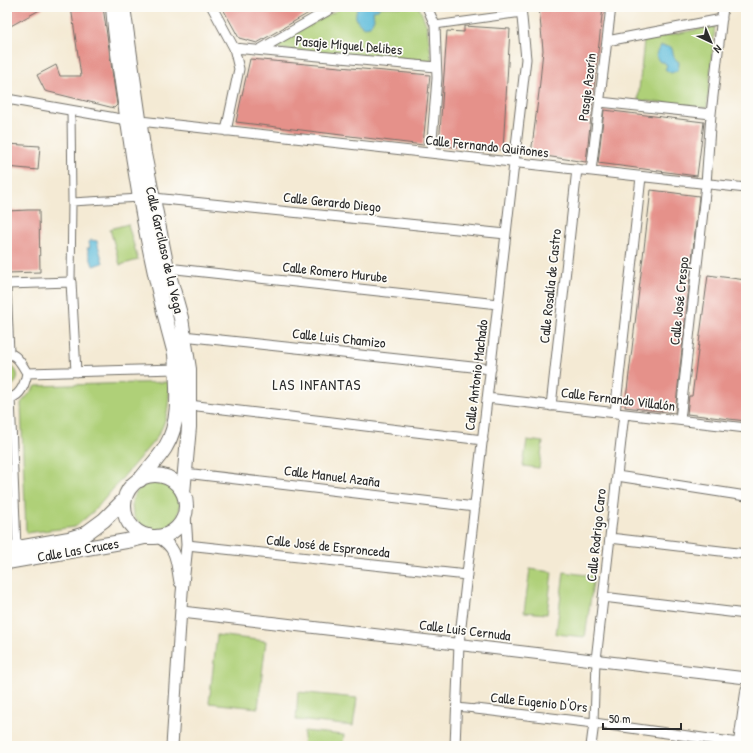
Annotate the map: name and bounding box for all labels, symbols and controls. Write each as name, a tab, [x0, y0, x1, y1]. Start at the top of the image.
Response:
north arrow	[691, 22, 731, 62]
street label: Pasaje Miguel Delibes	[295, 30, 403, 60]
text: N	[711, 42, 725, 56]
street label: Pasaje Azorín	[573, 52, 601, 122]
street label: Calle Fernando Quiñones	[424, 130, 550, 161]
street label: Calle Garcilaso de la Vega	[141, 185, 189, 316]
street label: Calle Gerardo Diego	[282, 187, 382, 217]
street label: Calle Rosalía de Castro	[534, 227, 565, 344]
street label: Calle José Crespo	[664, 256, 694, 346]
street label: Calle Romero Murube	[282, 257, 389, 287]
street label: Calle Antonio Machado	[459, 318, 492, 432]
street label: Calle Luis Chamizo	[291, 323, 387, 352]
district label: LAS INFANTAS	[273, 374, 361, 395]
street label: Calle Fernando Villalón	[560, 382, 676, 415]
street label: Calle Manuel Azaña	[283, 460, 382, 491]
street label: Calle Rodrigo Caro	[581, 487, 611, 582]
street label: Calle José de Espronceda	[265, 530, 391, 562]
street label: Calle Las Cruces	[36, 533, 120, 566]
street label: Calle Luis Cernuda	[418, 614, 512, 645]
street label: Calle Eugenio D'Ors	[490, 687, 588, 717]
scale bar	[603, 705, 681, 731]
text: 50 m	[609, 710, 630, 727]

